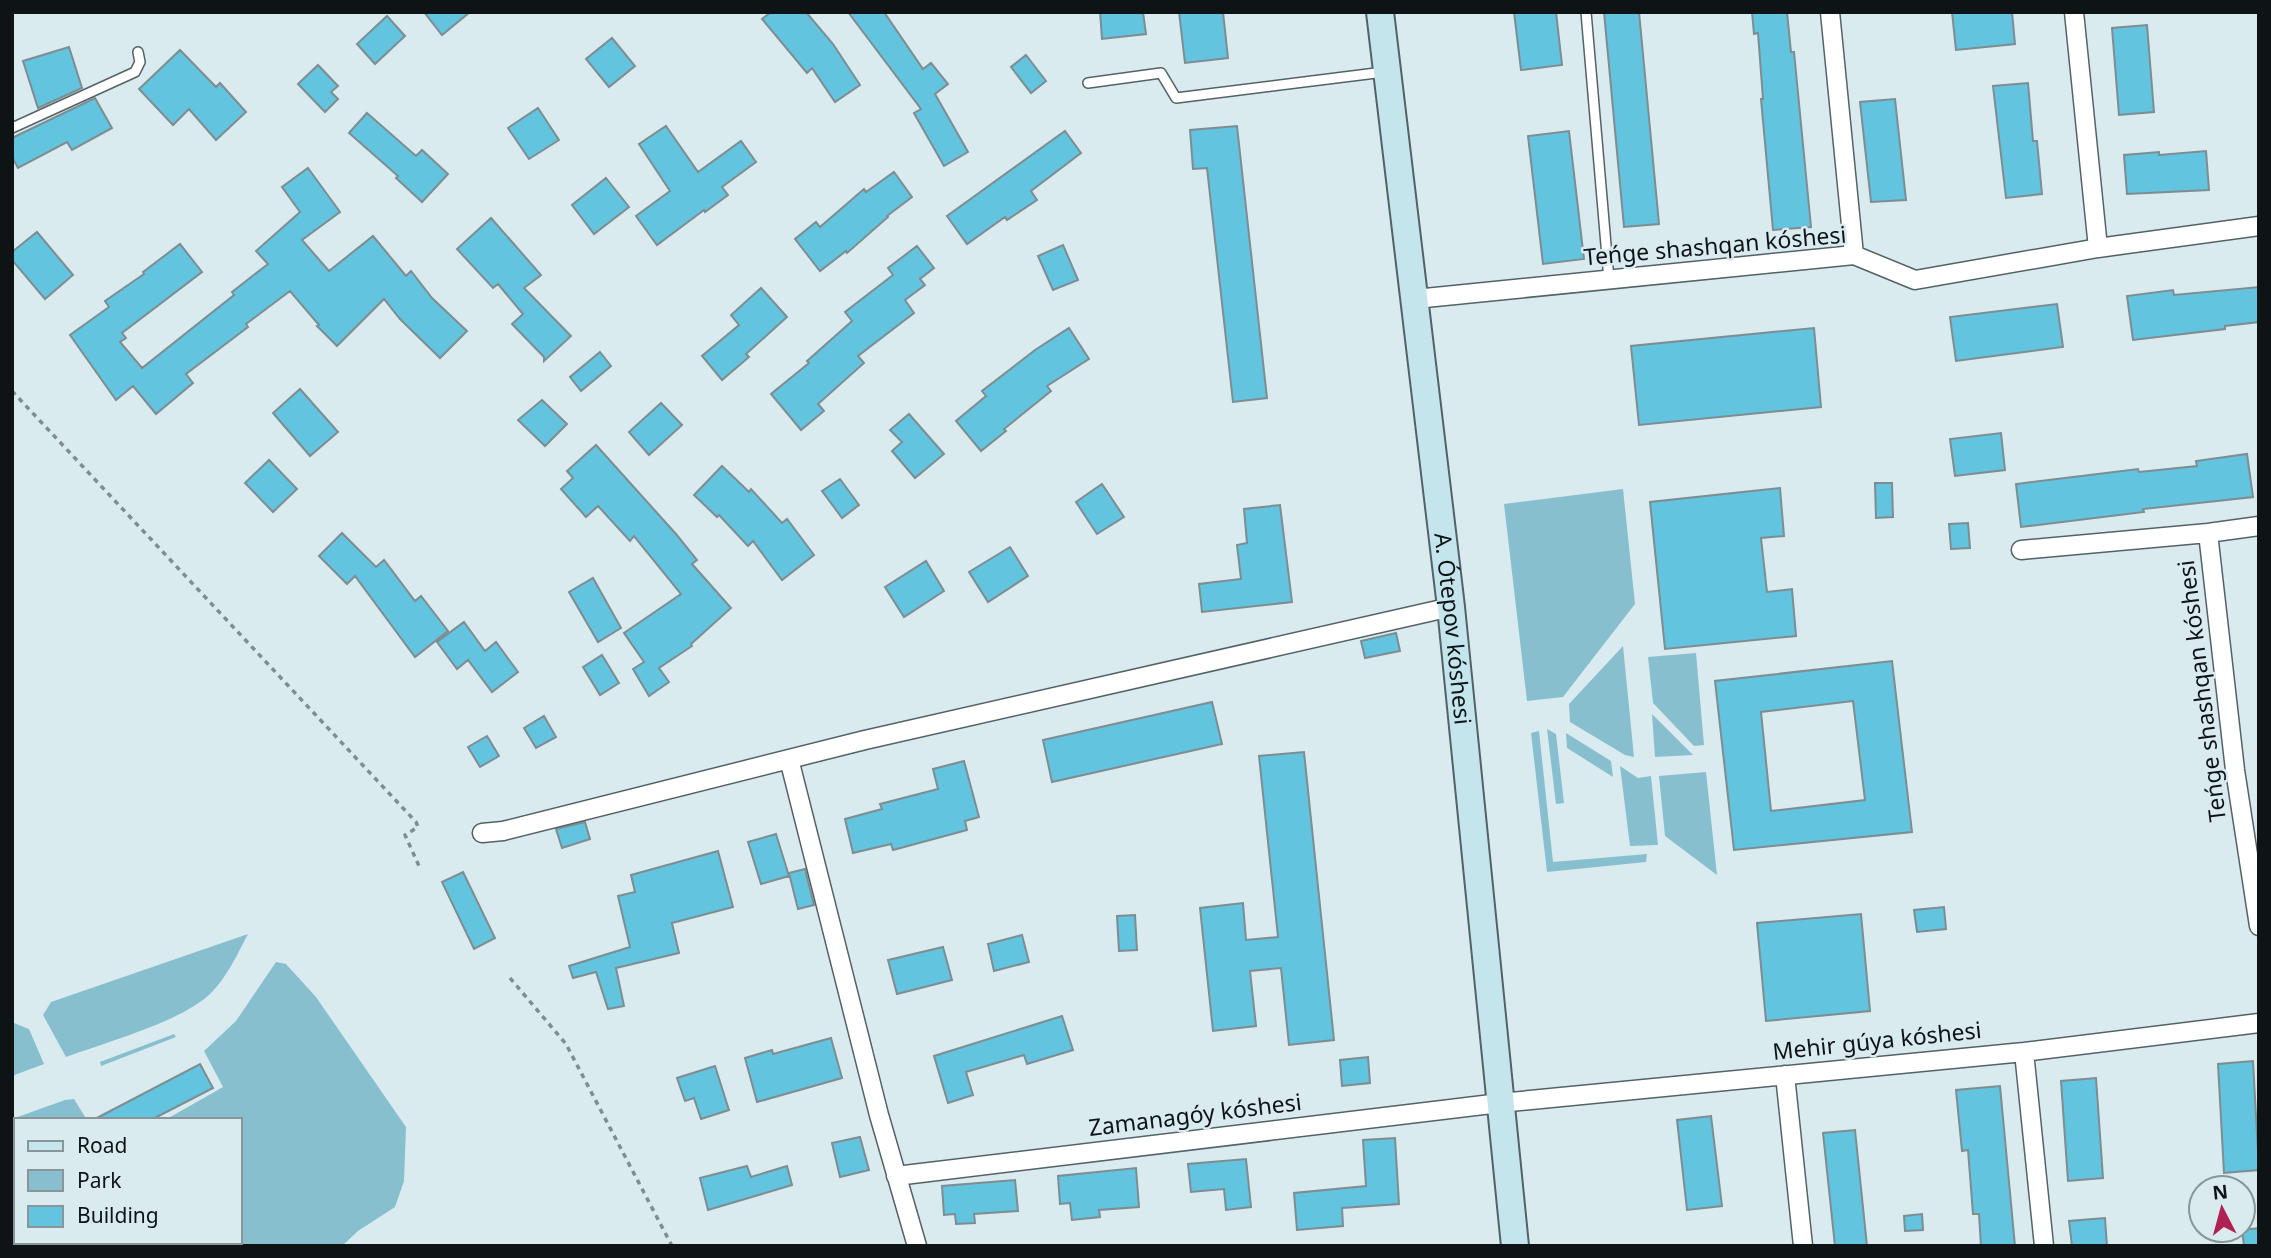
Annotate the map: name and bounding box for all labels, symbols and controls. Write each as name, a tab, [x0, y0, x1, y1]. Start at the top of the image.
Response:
street label: Teńge shashqan kóshesi	[1582, 218, 1848, 272]
street label: A. Ótepov kóshesi	[1427, 531, 1480, 726]
street label: Teńge shashqan kóshesi	[2169, 558, 2233, 824]
street label: Mehir gúyа kóshesi	[1771, 1013, 1983, 1067]
street label: Zamanagóy kóshesi	[1087, 1085, 1303, 1143]
legend	[14, 1118, 242, 1244]
text: Road	[77, 1131, 127, 1159]
text: Park	[77, 1166, 122, 1194]
north arrow	[2187, 1174, 2257, 1244]
text: N	[2211, 1178, 2229, 1206]
text: Building	[77, 1201, 159, 1229]

